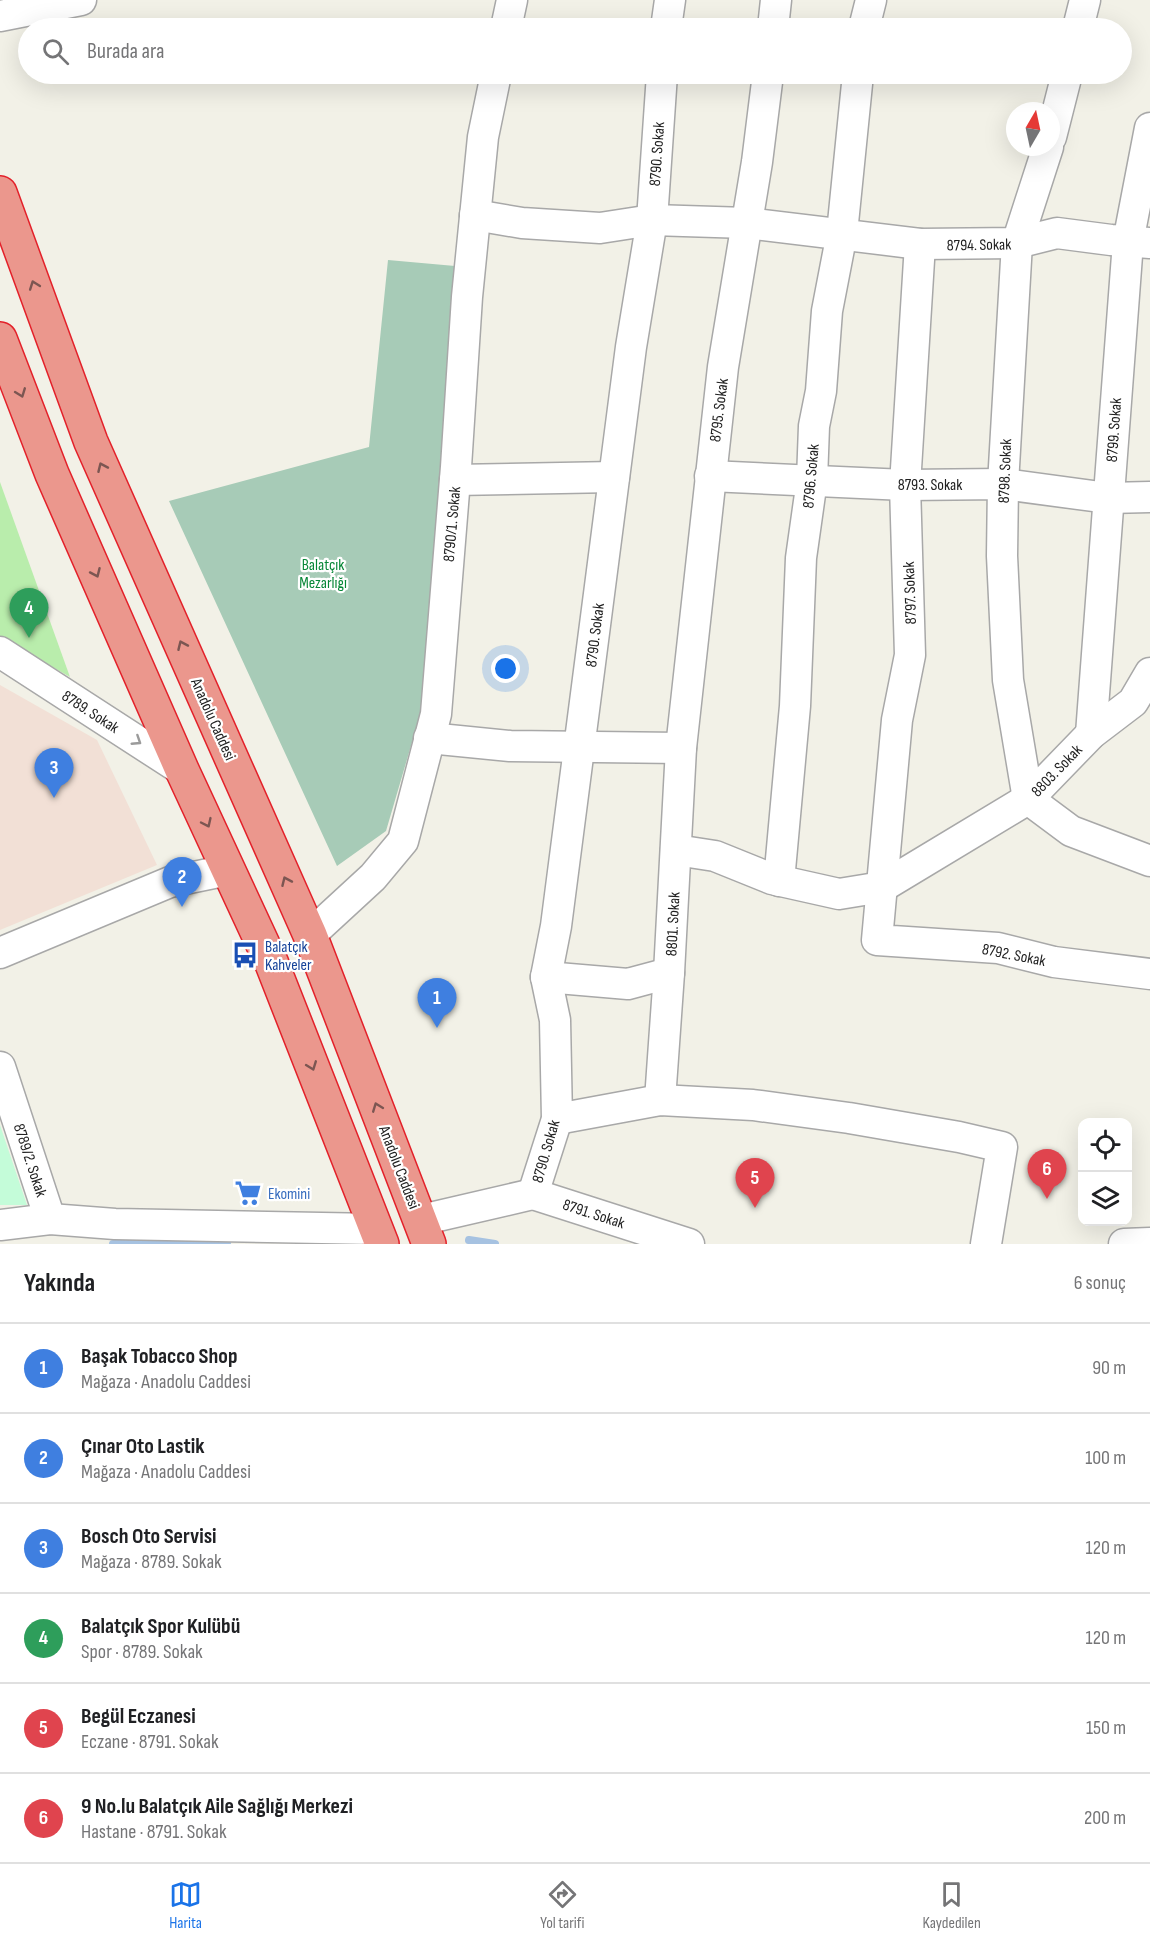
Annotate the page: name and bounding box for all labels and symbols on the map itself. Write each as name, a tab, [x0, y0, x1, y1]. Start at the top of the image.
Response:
north arrow	[1006, 102, 1060, 156]
street label: 8790. Sokak	[646, 121, 669, 187]
street label: 8794. Sokak	[947, 235, 1011, 256]
one-way arrow	[28, 280, 41, 291]
street label: 8795. Sokak	[706, 377, 733, 443]
one-way arrow	[14, 387, 26, 398]
street label: 8799. Sokak	[1103, 397, 1126, 463]
street label: 8798. Sokak	[995, 438, 1016, 504]
street label: 8796. Sokak	[799, 443, 824, 509]
one-way arrow	[98, 463, 110, 474]
street label: 8793. Sokak	[898, 476, 962, 495]
street label: 8790/1. Sokak	[440, 486, 465, 563]
park label: Balatçık Mezarlığı	[299, 556, 347, 593]
street label: 8797. Sokak	[900, 561, 921, 625]
one-way arrow	[89, 567, 101, 578]
pin: 4	[9, 588, 48, 638]
street label: 8790. Sokak	[582, 602, 609, 668]
one-way arrow	[177, 641, 189, 652]
your location	[491, 654, 520, 683]
street label: Anadolu Caddesi	[186, 675, 239, 764]
street label: 8789. Sokak	[58, 687, 122, 738]
one-way arrow	[131, 733, 141, 745]
street label: 8803. Sokak	[1028, 741, 1087, 801]
pin: 3	[34, 748, 74, 798]
one-way arrow	[199, 817, 211, 828]
pin: 2	[162, 858, 201, 907]
one-way arrow	[282, 877, 294, 888]
street label: 8801. Sokak	[662, 891, 685, 957]
place label: Balatçık Kahveler	[265, 938, 312, 975]
bus stop icon: Balatçık Kahveler	[230, 940, 260, 970]
street label: 8792. Sokak	[980, 940, 1047, 971]
pin: 1	[418, 978, 456, 1028]
one-way arrow	[305, 1060, 317, 1071]
one-way arrow	[372, 1102, 384, 1113]
street label: 8790. Sokak	[528, 1118, 564, 1185]
street label: 8789/2. Sokak	[9, 1121, 50, 1200]
street label: Anadolu Caddesi	[374, 1122, 423, 1212]
pin: 6	[1028, 1150, 1066, 1199]
pin: 5	[736, 1158, 774, 1208]
supermarket icon: Ekomini	[233, 1178, 263, 1208]
place label: Ekomini	[268, 1185, 310, 1204]
street label: 8791. Sokak	[560, 1196, 627, 1233]

